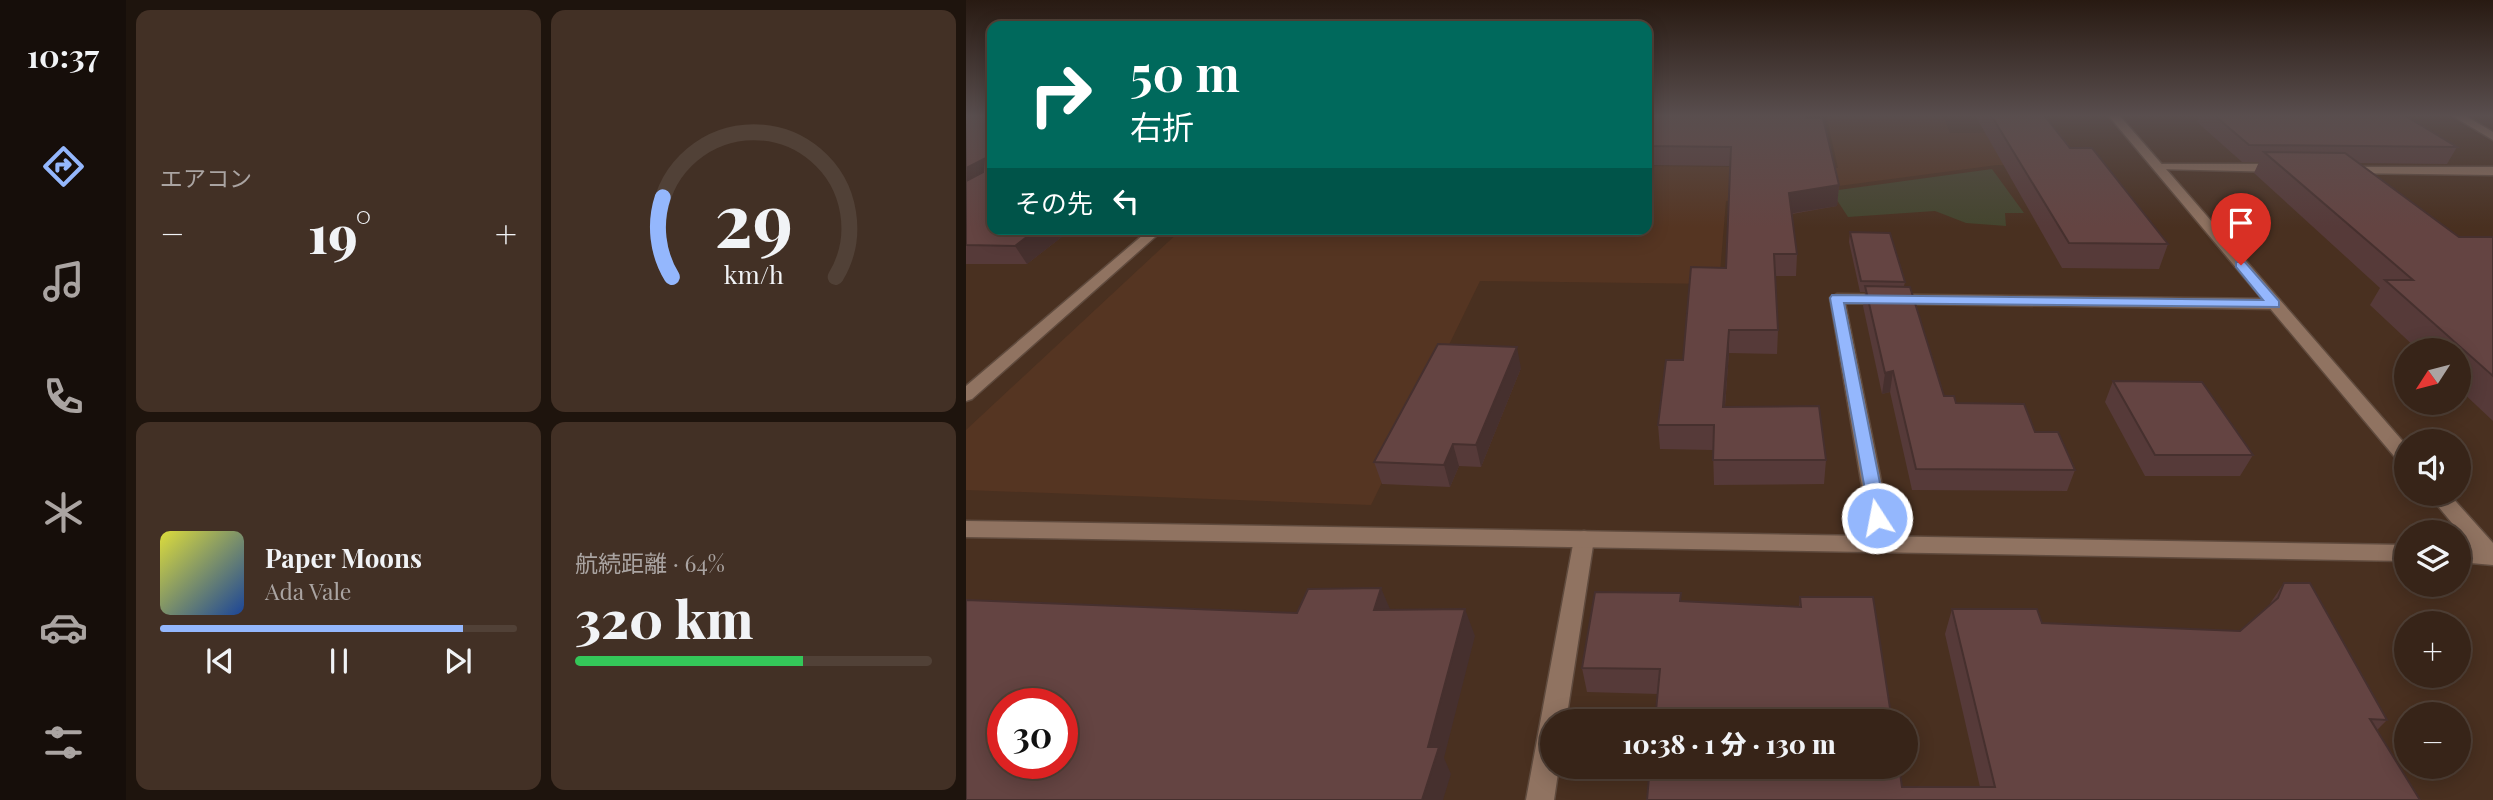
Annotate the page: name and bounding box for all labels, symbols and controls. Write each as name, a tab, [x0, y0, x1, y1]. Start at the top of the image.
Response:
text: 10:37	[27, 33, 99, 76]
text: 50 m	[1130, 39, 1240, 104]
icon: right	[1015, 49, 1106, 140]
text: 右折	[1130, 104, 1194, 147]
icon: directions	[39, 142, 88, 191]
text: エアコン	[160, 162, 252, 193]
text: 29	[714, 168, 793, 265]
icon: left	[1107, 182, 1145, 220]
text: その先	[1015, 185, 1093, 220]
pin	[2211, 193, 2271, 265]
text: 19°	[308, 198, 371, 267]
icon: arrive	[2222, 204, 2260, 242]
text: −	[160, 207, 185, 258]
text: +	[495, 207, 517, 258]
icon: music	[39, 257, 88, 306]
text: km/h	[724, 257, 784, 290]
north arrow	[2394, 338, 2471, 415]
map controls	[2394, 338, 2471, 779]
icon: phone	[39, 372, 88, 421]
button: sound	[2394, 429, 2471, 506]
position arrow	[1840, 481, 1914, 555]
icon: climate	[39, 488, 88, 537]
button: layers	[2394, 520, 2471, 597]
text: Paper Moons	[265, 540, 422, 575]
text: 航続距離 · 64%	[575, 547, 725, 578]
text: Ada Vale	[265, 575, 352, 606]
text: 320 km	[575, 583, 753, 652]
icon: car	[39, 603, 88, 652]
button: +	[2394, 611, 2471, 688]
icon: previous	[201, 642, 239, 680]
icon: pause	[320, 642, 358, 680]
icon: next	[439, 642, 477, 680]
speed limit sign: 30	[987, 688, 1078, 779]
button: −	[2394, 702, 2471, 779]
icon: filters	[39, 718, 88, 767]
text: 10:38 · 1 分 · 130 m	[1622, 726, 1836, 761]

